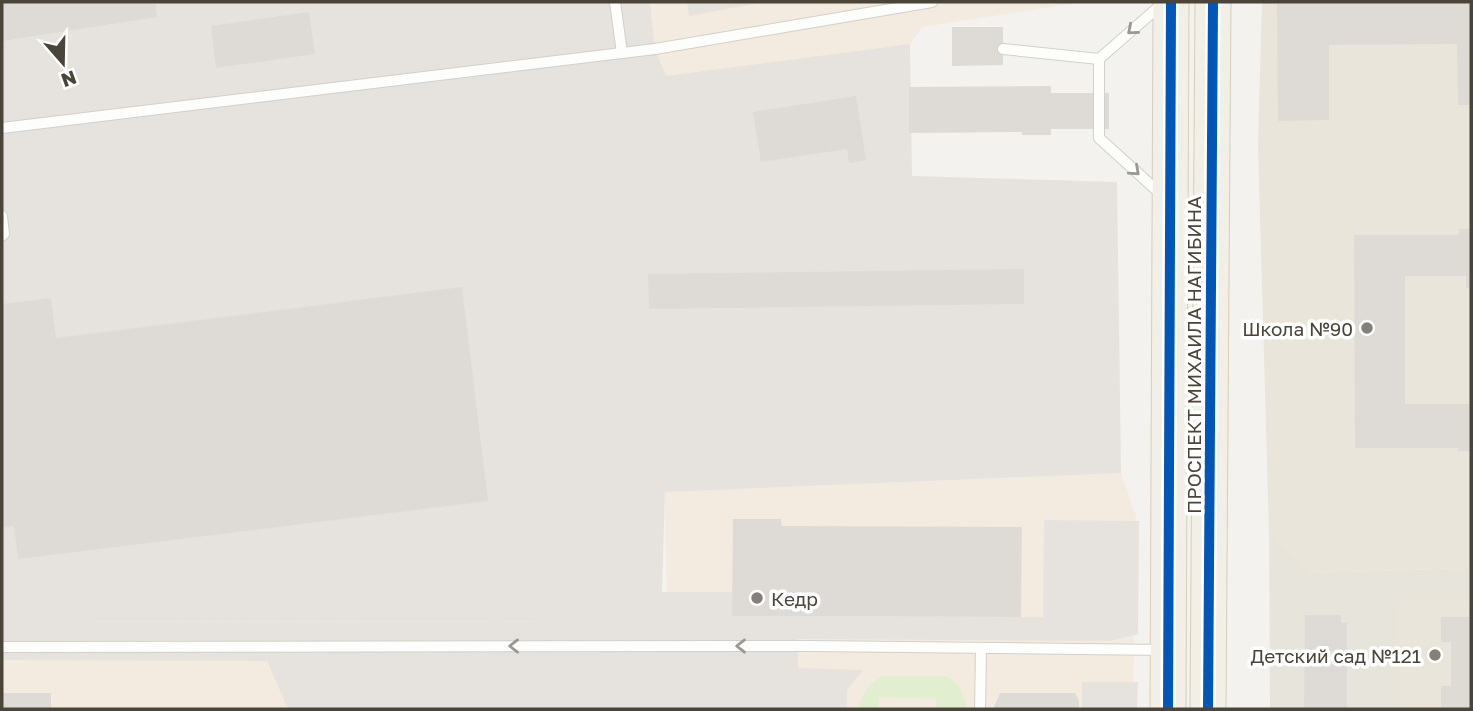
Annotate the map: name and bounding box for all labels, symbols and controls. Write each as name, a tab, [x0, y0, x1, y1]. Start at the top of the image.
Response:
one-way arrow	[1127, 22, 1140, 34]
north arrow	[28, 28, 98, 98]
text: N	[58, 66, 80, 93]
one-way arrow	[1126, 163, 1139, 175]
street label: ПРОСПЕКТ МИХАИЛА НАГИБИНА	[1182, 196, 1205, 514]
place label: Школа №90	[1242, 317, 1353, 340]
marker: Школа №90	[1359, 320, 1375, 336]
place label: Кедр	[771, 587, 818, 610]
marker: Кедр	[749, 590, 765, 606]
one-way arrow	[508, 638, 519, 654]
one-way arrow	[736, 638, 746, 654]
place label: Детский сад №121	[1251, 644, 1421, 667]
marker: Детский сад №121	[1427, 647, 1443, 663]

